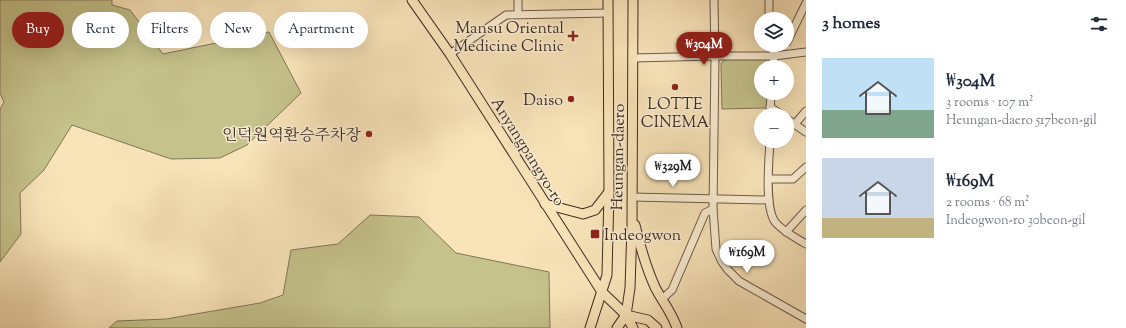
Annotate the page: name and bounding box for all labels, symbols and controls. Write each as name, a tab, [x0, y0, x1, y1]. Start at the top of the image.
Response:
chip: Buy	[12, 12, 64, 48]
chip: Rent	[72, 12, 129, 48]
chip: Filters	[137, 12, 202, 48]
chip: New	[210, 12, 266, 48]
chip: Apartment	[274, 12, 368, 48]
map controls	[754, 12, 794, 148]
button: layers	[754, 12, 794, 52]
text: 3 homes	[822, 12, 880, 36]
icon: filters	[1088, 13, 1110, 35]
place label: Mansu Oriental Medicine Clinic	[454, 18, 565, 59]
marker: Mansu Oriental Medicine Clinic	[567, 30, 579, 42]
pin: ₩304M	[676, 32, 732, 66]
text: ₩304M	[685, 36, 723, 54]
button: +	[754, 60, 794, 100]
text: ₩304M	[946, 70, 995, 94]
icon: home	[854, 74, 902, 122]
marker: LOTTE CINEMA	[670, 82, 680, 92]
place label: Daiso	[523, 90, 563, 113]
street label: Anyangpangyo-ro	[484, 93, 570, 211]
marker: Daiso	[566, 94, 576, 104]
place label: LOTTE CINEMA	[641, 94, 709, 135]
text: 3 rooms · 107 m²	[946, 94, 1033, 112]
street label: Heungan-daero	[607, 103, 632, 211]
button: −	[754, 108, 794, 148]
text: Heungan-daero 517beon-gil	[946, 112, 1097, 130]
place label: 인덕원역환승주차장	[222, 125, 362, 148]
marker: 인덕원역환승주차장	[364, 129, 374, 139]
pin: ₩329M	[645, 154, 701, 188]
text: ₩329M	[654, 158, 692, 176]
text: ₩169M	[946, 170, 994, 194]
icon: home	[854, 174, 902, 222]
text: 2 rooms · 68 m²	[946, 194, 1030, 212]
text: Indeogwon-ro 30beon-gil	[946, 212, 1086, 230]
place label: Indeogwon	[604, 225, 682, 248]
marker: Indeogwon	[589, 228, 601, 240]
pin: ₩169M	[719, 240, 775, 274]
text: ₩169M	[729, 244, 765, 262]

